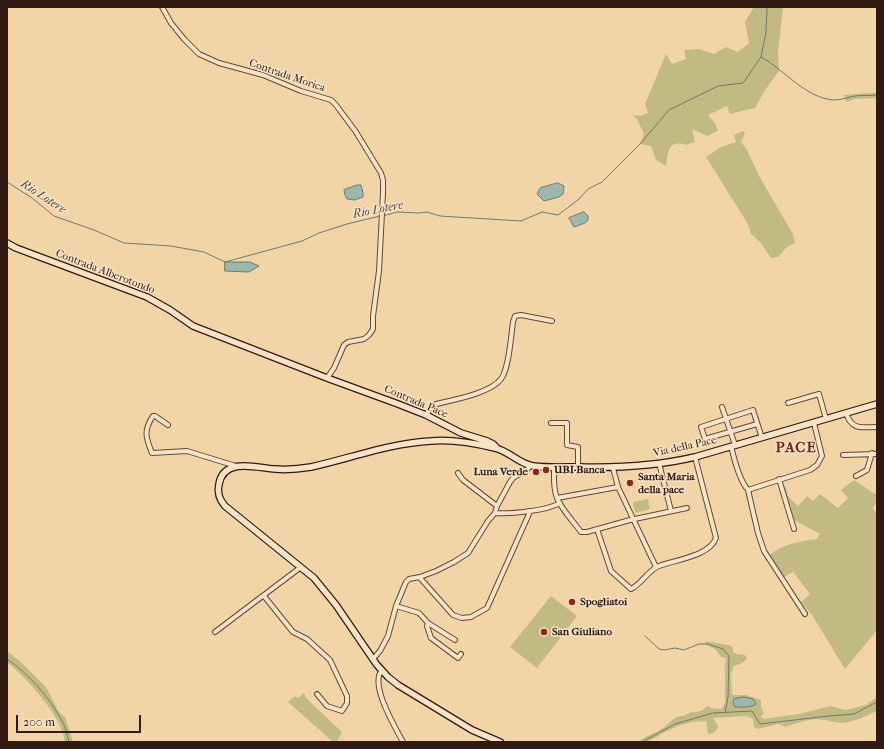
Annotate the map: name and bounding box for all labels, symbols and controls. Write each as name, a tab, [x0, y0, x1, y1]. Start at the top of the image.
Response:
street label: Contrada Morica	[247, 57, 327, 95]
water label: Rio Lotere	[18, 177, 68, 217]
water label: Rio Lotere	[352, 198, 404, 222]
street label: Contrada Alberotondo	[54, 247, 156, 297]
street label: Contrada Pace	[382, 383, 450, 421]
street label: Via della Pace	[652, 434, 718, 460]
district label: PACE	[775, 439, 817, 457]
place label: UBI Banca	[554, 463, 605, 477]
place label: Luna Verde	[473, 465, 528, 479]
marker: UBI Banca	[541, 465, 551, 475]
marker: Luna Verde	[531, 467, 541, 477]
place label: Santa Maria della pace	[638, 470, 695, 496]
marker: Santa Maria della pace	[625, 478, 635, 488]
place label: Spogliatoi	[580, 595, 627, 609]
marker: Spogliatoi	[567, 597, 577, 607]
place label: San Giuliano	[552, 625, 612, 639]
marker: San Giuliano	[539, 627, 549, 637]
scale bar	[18, 707, 143, 733]
text: 200 m	[23, 715, 55, 729]

